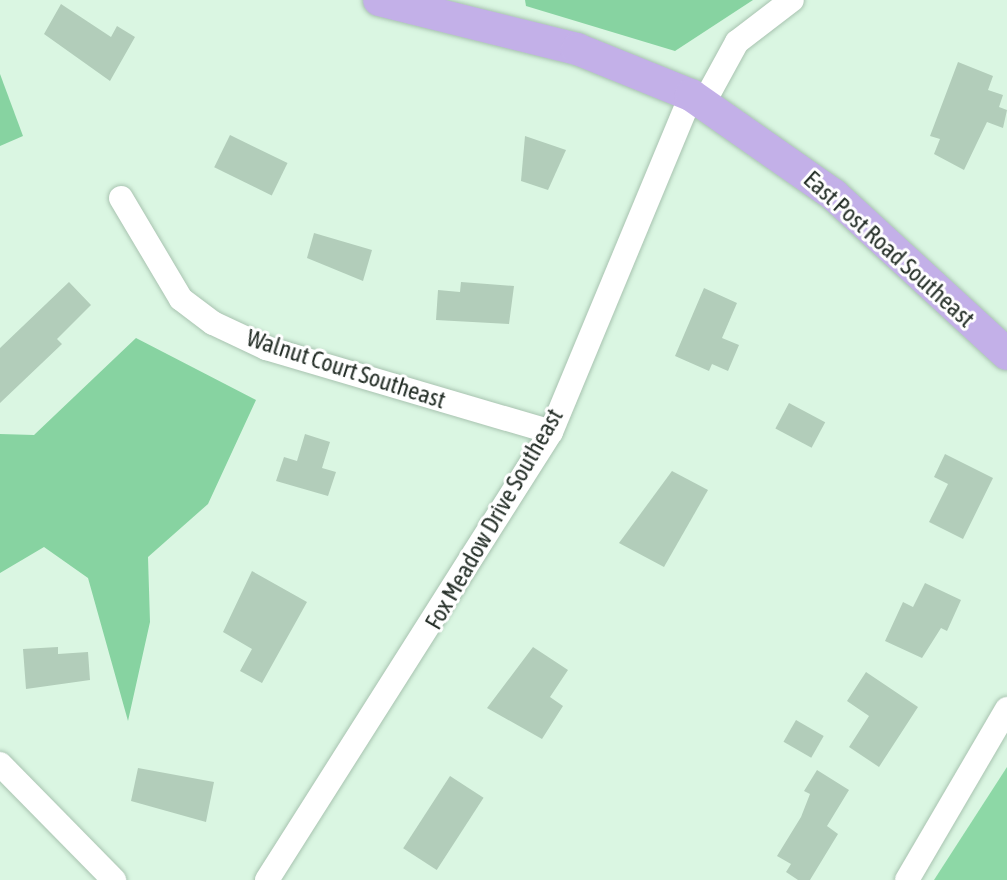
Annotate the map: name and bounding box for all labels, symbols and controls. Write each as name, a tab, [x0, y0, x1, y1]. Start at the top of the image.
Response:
street label: East Post Road Southeast	[798, 165, 980, 333]
street label: Walnut Court Southeast	[243, 323, 449, 415]
street label: Fox Meadow Drive Southeast	[419, 403, 569, 635]

